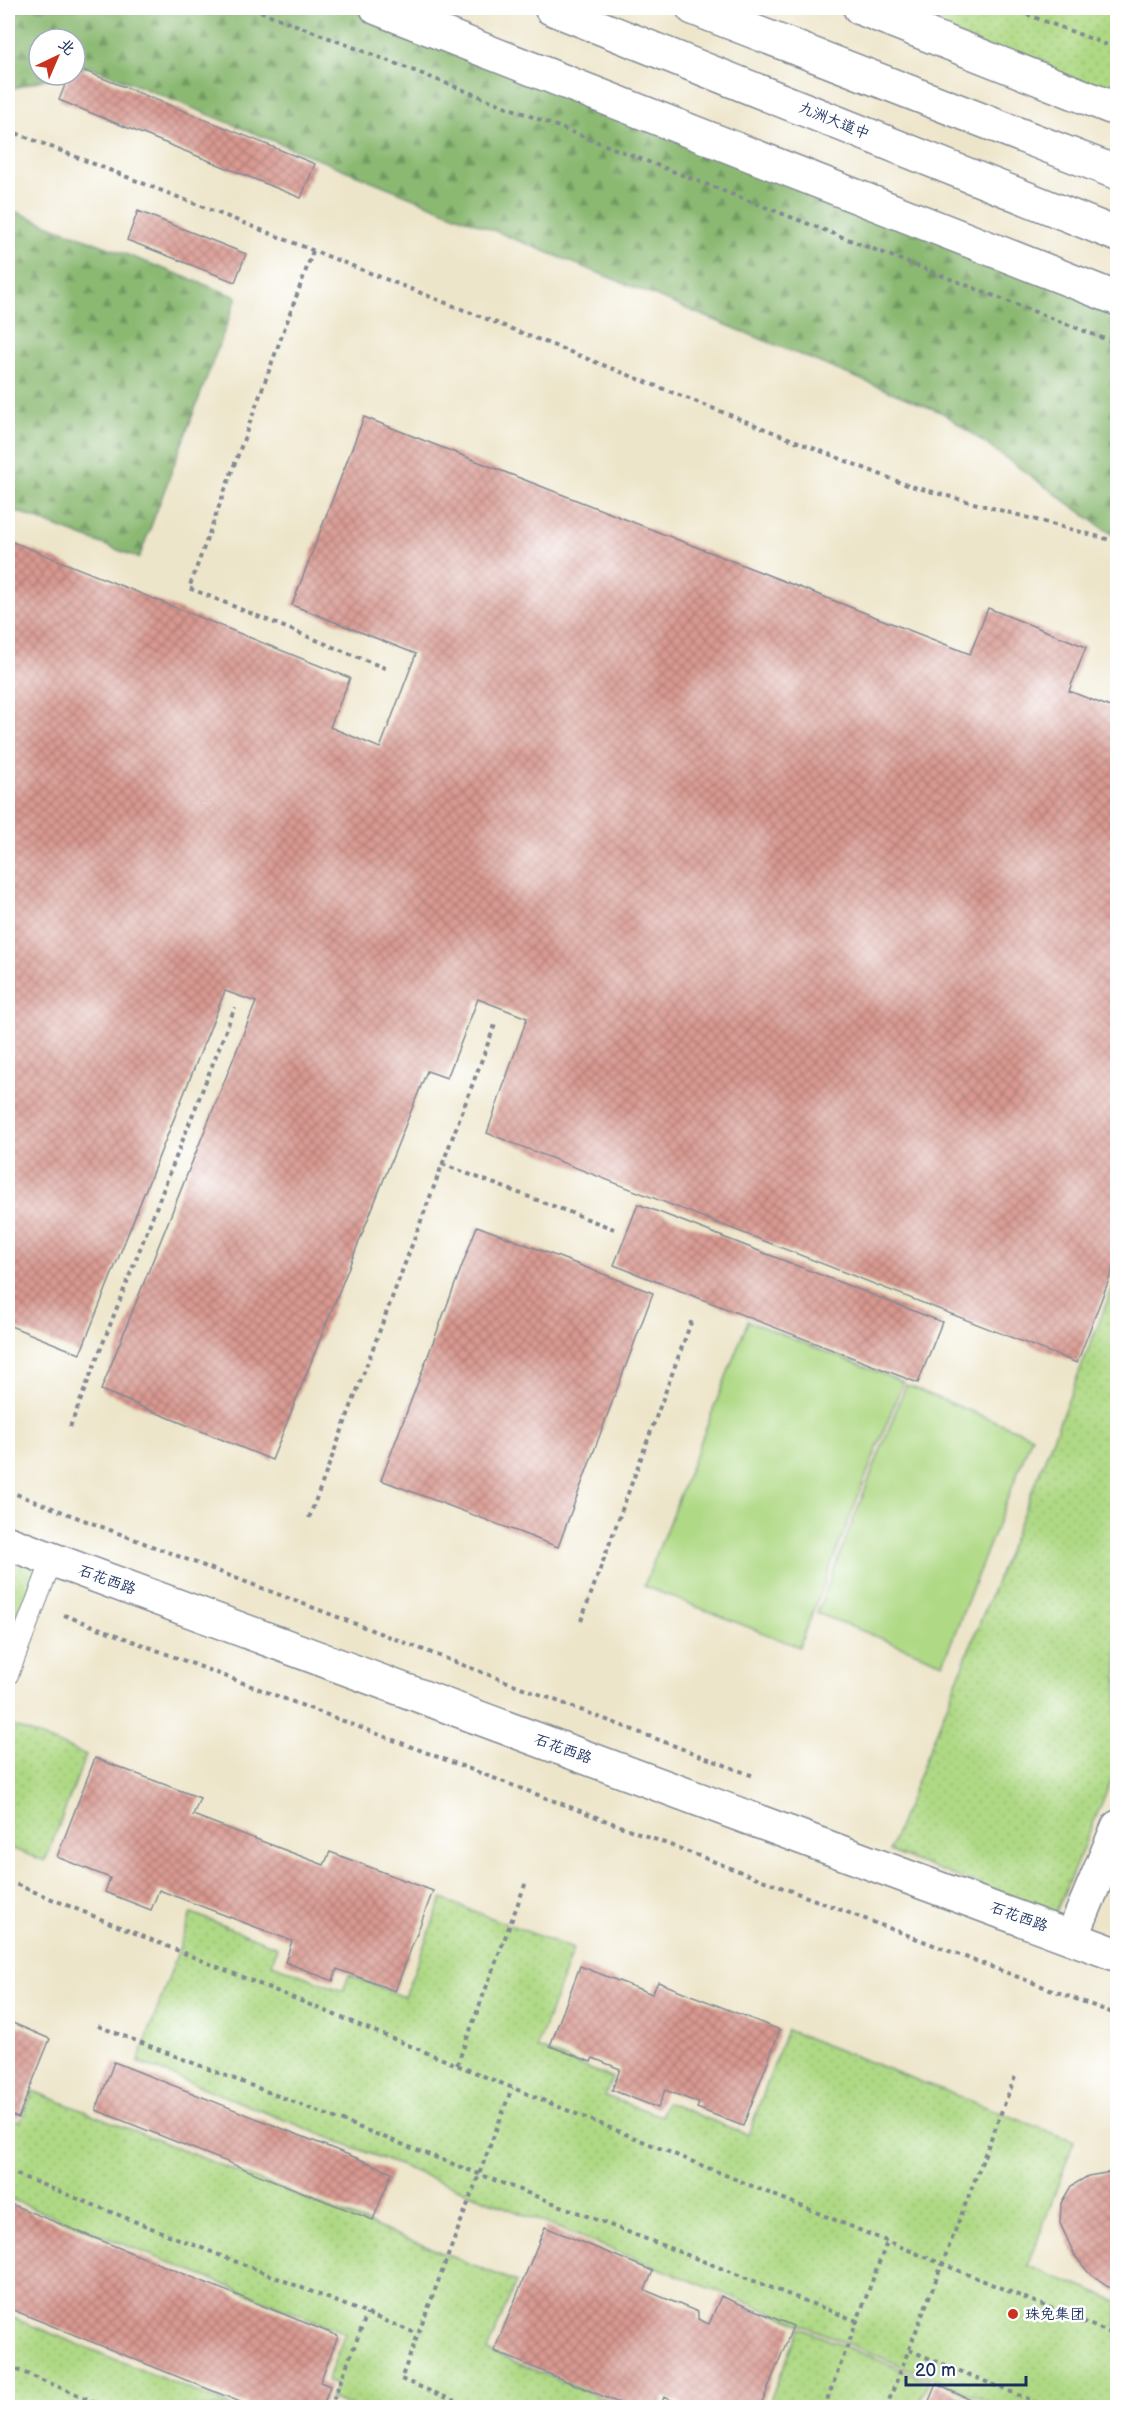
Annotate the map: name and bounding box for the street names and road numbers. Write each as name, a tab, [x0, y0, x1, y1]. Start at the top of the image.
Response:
street label: 九洲大道中	[796, 98, 872, 144]
street label: 石花西路	[76, 1561, 138, 1599]
street label: 石花西路	[532, 1730, 594, 1768]
street label: 石花西路	[988, 1898, 1050, 1936]

